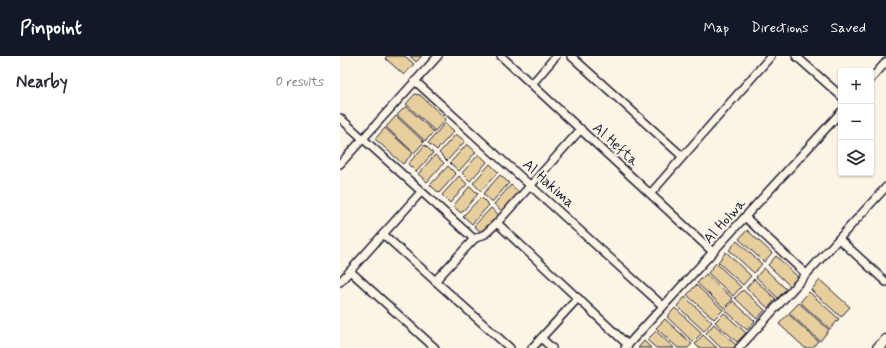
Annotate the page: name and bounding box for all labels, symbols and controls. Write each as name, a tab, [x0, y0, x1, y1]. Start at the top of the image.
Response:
text: Pinpoint	[20, 16, 82, 41]
text: Map	[703, 19, 729, 37]
text: Directions	[751, 19, 809, 37]
text: Saved	[831, 19, 866, 37]
map controls	[838, 68, 874, 176]
button: +	[838, 68, 874, 104]
text: Nearby	[16, 71, 68, 93]
text: 0 results	[276, 74, 324, 91]
button: −	[838, 104, 874, 140]
street label: Al Hefta	[588, 119, 644, 172]
button: layers	[838, 140, 874, 176]
street label: Al Hakima	[518, 155, 579, 213]
street label: Al Holwa	[699, 194, 751, 249]

